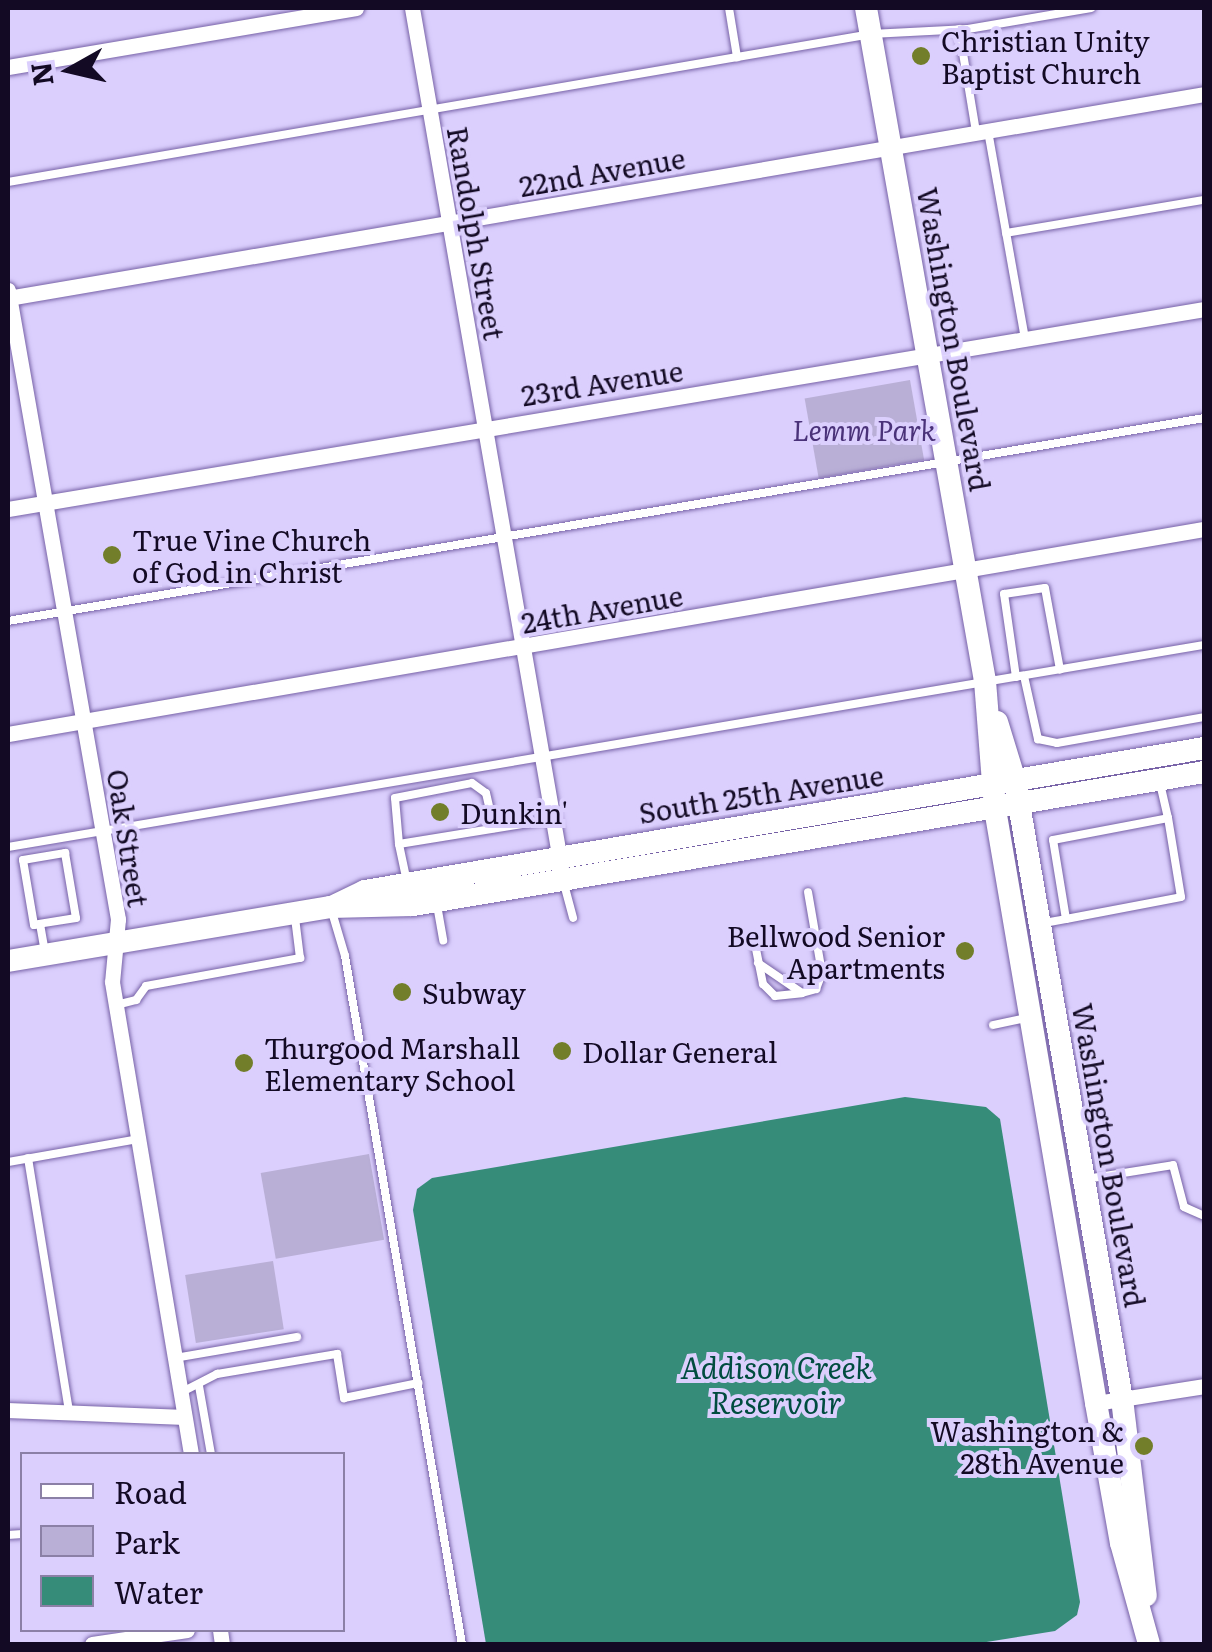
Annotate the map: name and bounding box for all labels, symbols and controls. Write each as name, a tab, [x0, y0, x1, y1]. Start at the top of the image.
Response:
north arrow	[20, 20, 120, 120]
place label: Christian Unity Baptist Church	[941, 23, 1150, 89]
marker: Christian Unity Baptist Church	[910, 45, 932, 67]
text: N	[18, 60, 63, 89]
street label: Randolph Street	[442, 124, 512, 342]
street label: 22nd Avenue	[516, 140, 688, 202]
street label: Washington Boulevard	[912, 184, 998, 494]
street label: 23rd Avenue	[519, 353, 685, 411]
park label: Lemm Park	[792, 412, 936, 446]
place label: True Vine Church of God in Christ	[132, 522, 371, 588]
marker: True Vine Church of God in Christ	[101, 544, 123, 566]
street label: 24th Avenue	[519, 577, 685, 639]
street label: South 25th Avenue	[636, 757, 886, 829]
street label: Oak Street	[102, 767, 156, 909]
place label: Dunkin'	[460, 795, 568, 829]
marker: Dunkin'	[429, 801, 451, 823]
place label: Bellwood Senior Apartments	[727, 918, 945, 984]
marker: Bellwood Senior Apartments	[954, 940, 976, 962]
place label: Subway	[422, 975, 526, 1009]
marker: Subway	[391, 981, 413, 1003]
street label: Washington Boulevard	[1067, 1000, 1153, 1310]
place label: Thurgood Marshall Elementary School	[264, 1030, 520, 1096]
place label: Dollar General	[582, 1034, 777, 1068]
marker: Dollar General	[551, 1040, 573, 1062]
marker: Thurgood Marshall Elementary School	[233, 1052, 255, 1074]
water label: Addison Creek Reservoir	[680, 1348, 872, 1418]
place label: Washington & 28th Avenue	[930, 1413, 1124, 1479]
marker: Washington & 28th Avenue	[1133, 1435, 1155, 1457]
legend	[20, 1452, 345, 1632]
text: Road	[114, 1469, 187, 1513]
text: Park	[114, 1519, 180, 1563]
text: Water	[114, 1569, 203, 1613]

